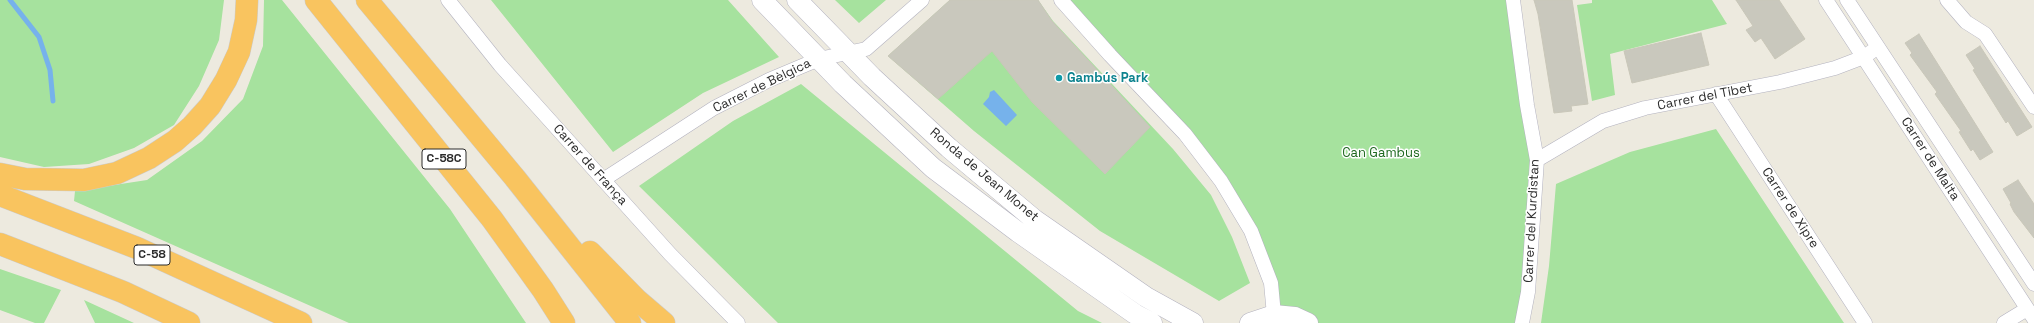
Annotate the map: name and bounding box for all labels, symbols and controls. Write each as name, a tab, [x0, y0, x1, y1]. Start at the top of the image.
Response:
street label: Carrer de Bèlgica	[710, 56, 814, 116]
place label: Gambús Park	[1067, 70, 1148, 86]
marker: Gambús Park	[1054, 73, 1064, 83]
street label: Carrer del Tibet	[1656, 80, 1754, 114]
street label: Carrer de Malta	[1897, 114, 1963, 204]
street label: Carrer de França	[550, 121, 630, 209]
street label: Ronda de Jean Monet	[926, 125, 1042, 225]
park label: Can Gambus	[1342, 145, 1420, 161]
road number: C-58C	[422, 149, 466, 169]
street label: Carrer del Kurdistan	[1521, 159, 1543, 283]
street label: Carrer de Xipre	[1758, 165, 1822, 251]
road number: C-58	[134, 245, 170, 265]

